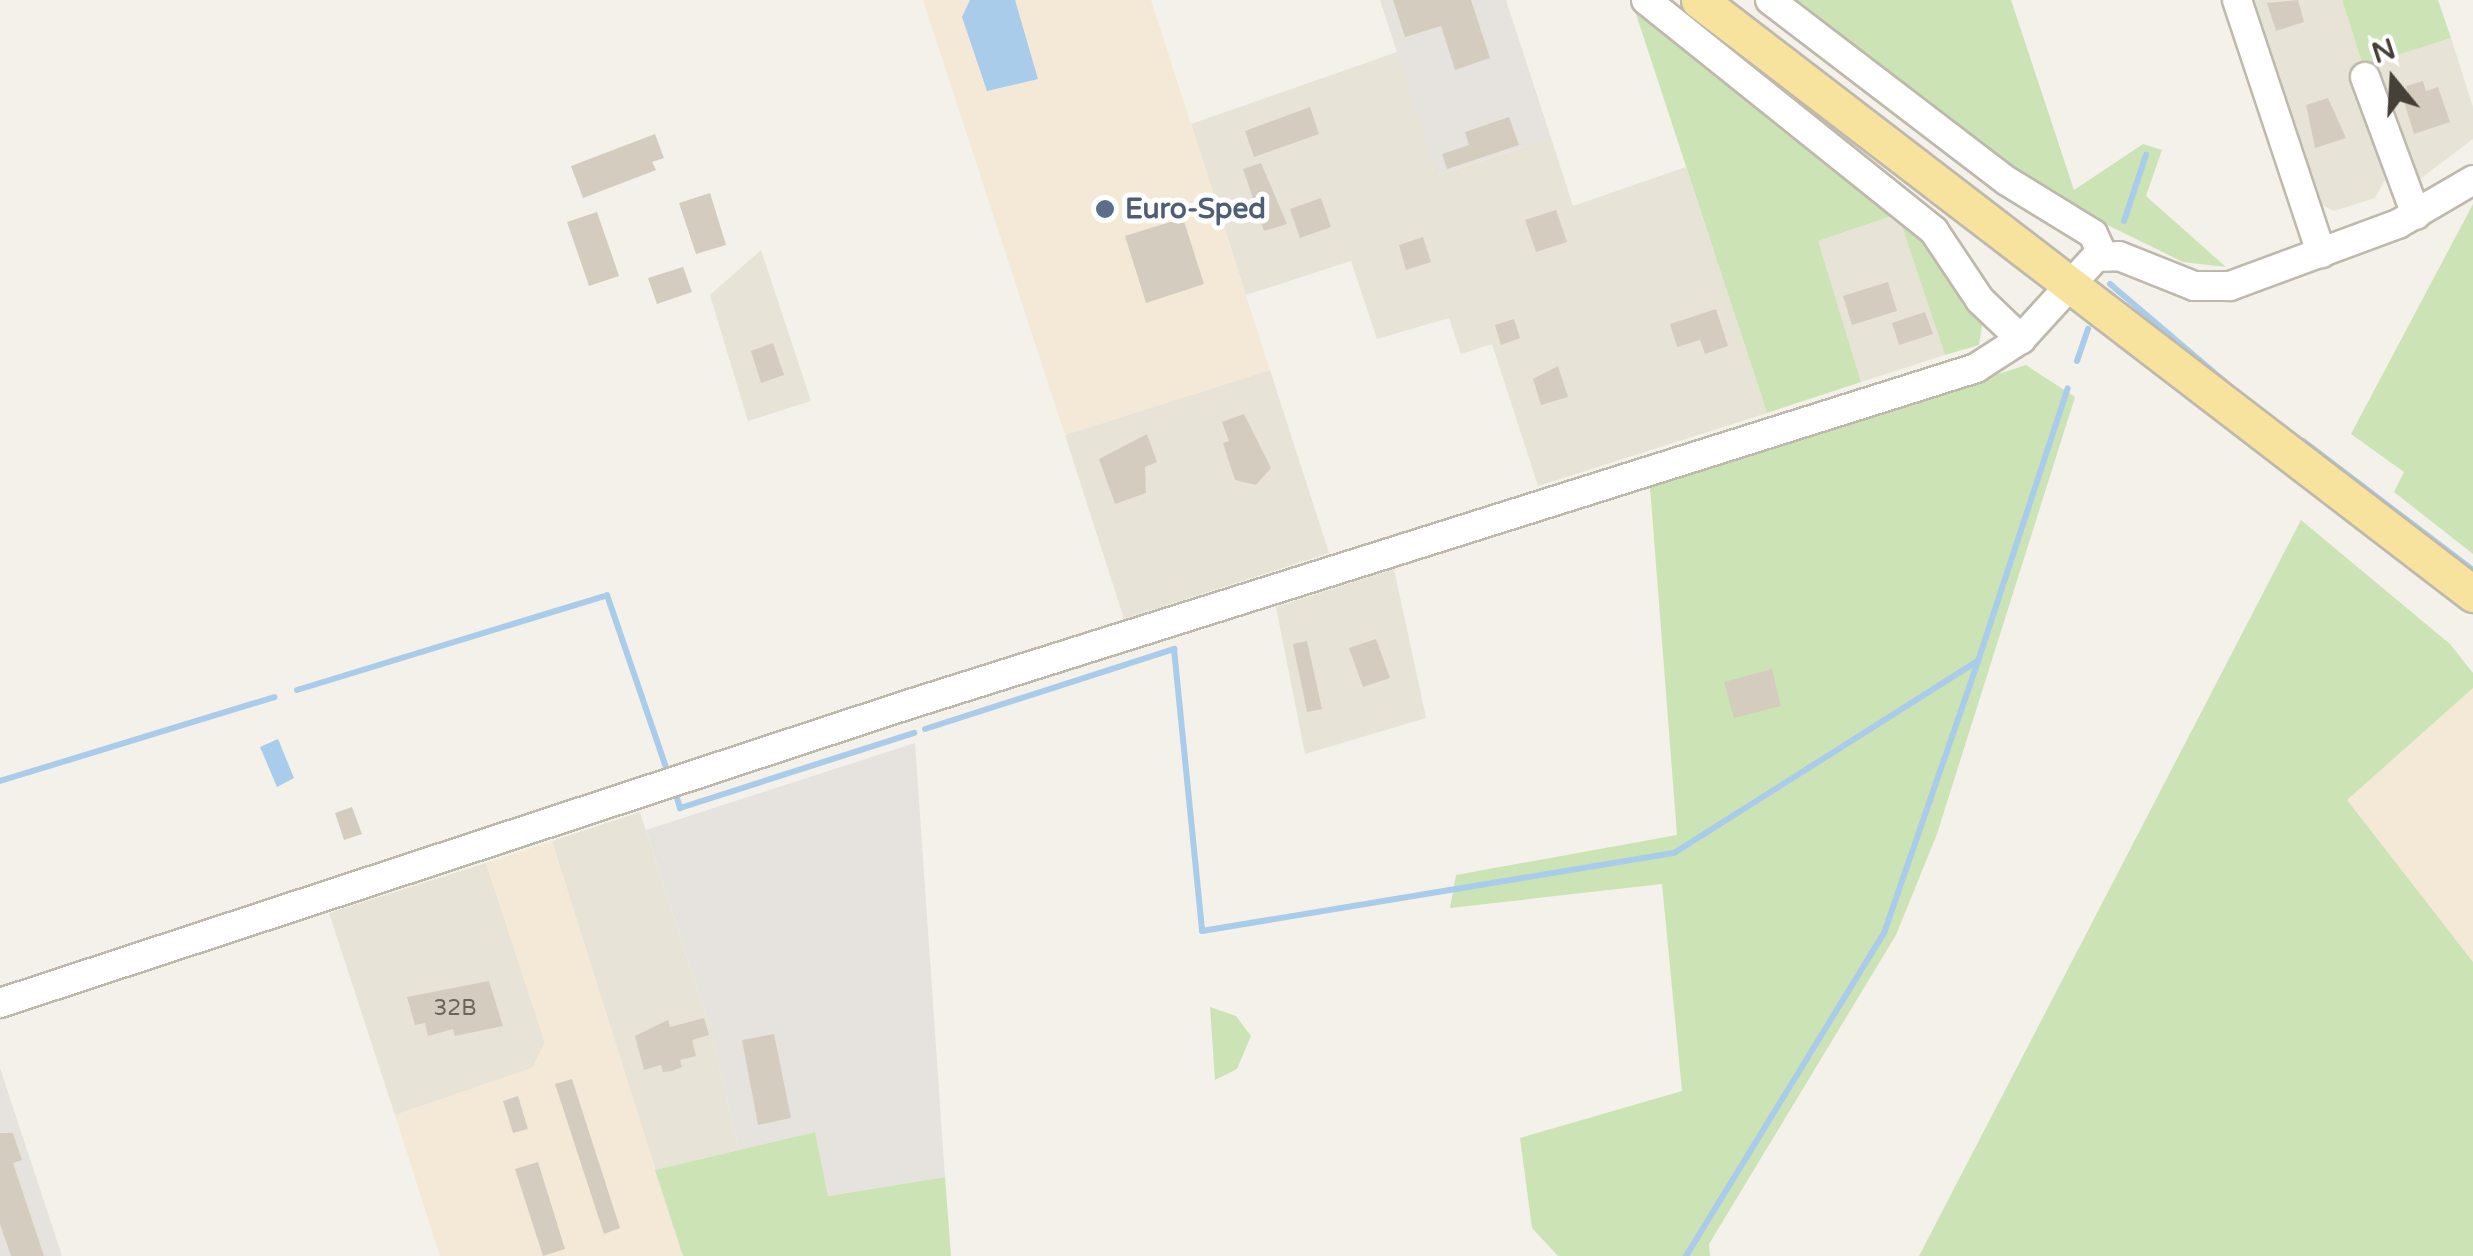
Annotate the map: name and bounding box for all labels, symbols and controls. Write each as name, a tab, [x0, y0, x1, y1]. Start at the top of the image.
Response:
north arrow	[2343, 30, 2443, 130]
text: N	[2368, 32, 2400, 71]
place label: Euro-Sped	[1125, 192, 1266, 226]
marker: Euro-Sped	[1094, 198, 1116, 220]
house number: 32B	[434, 996, 476, 1022]

